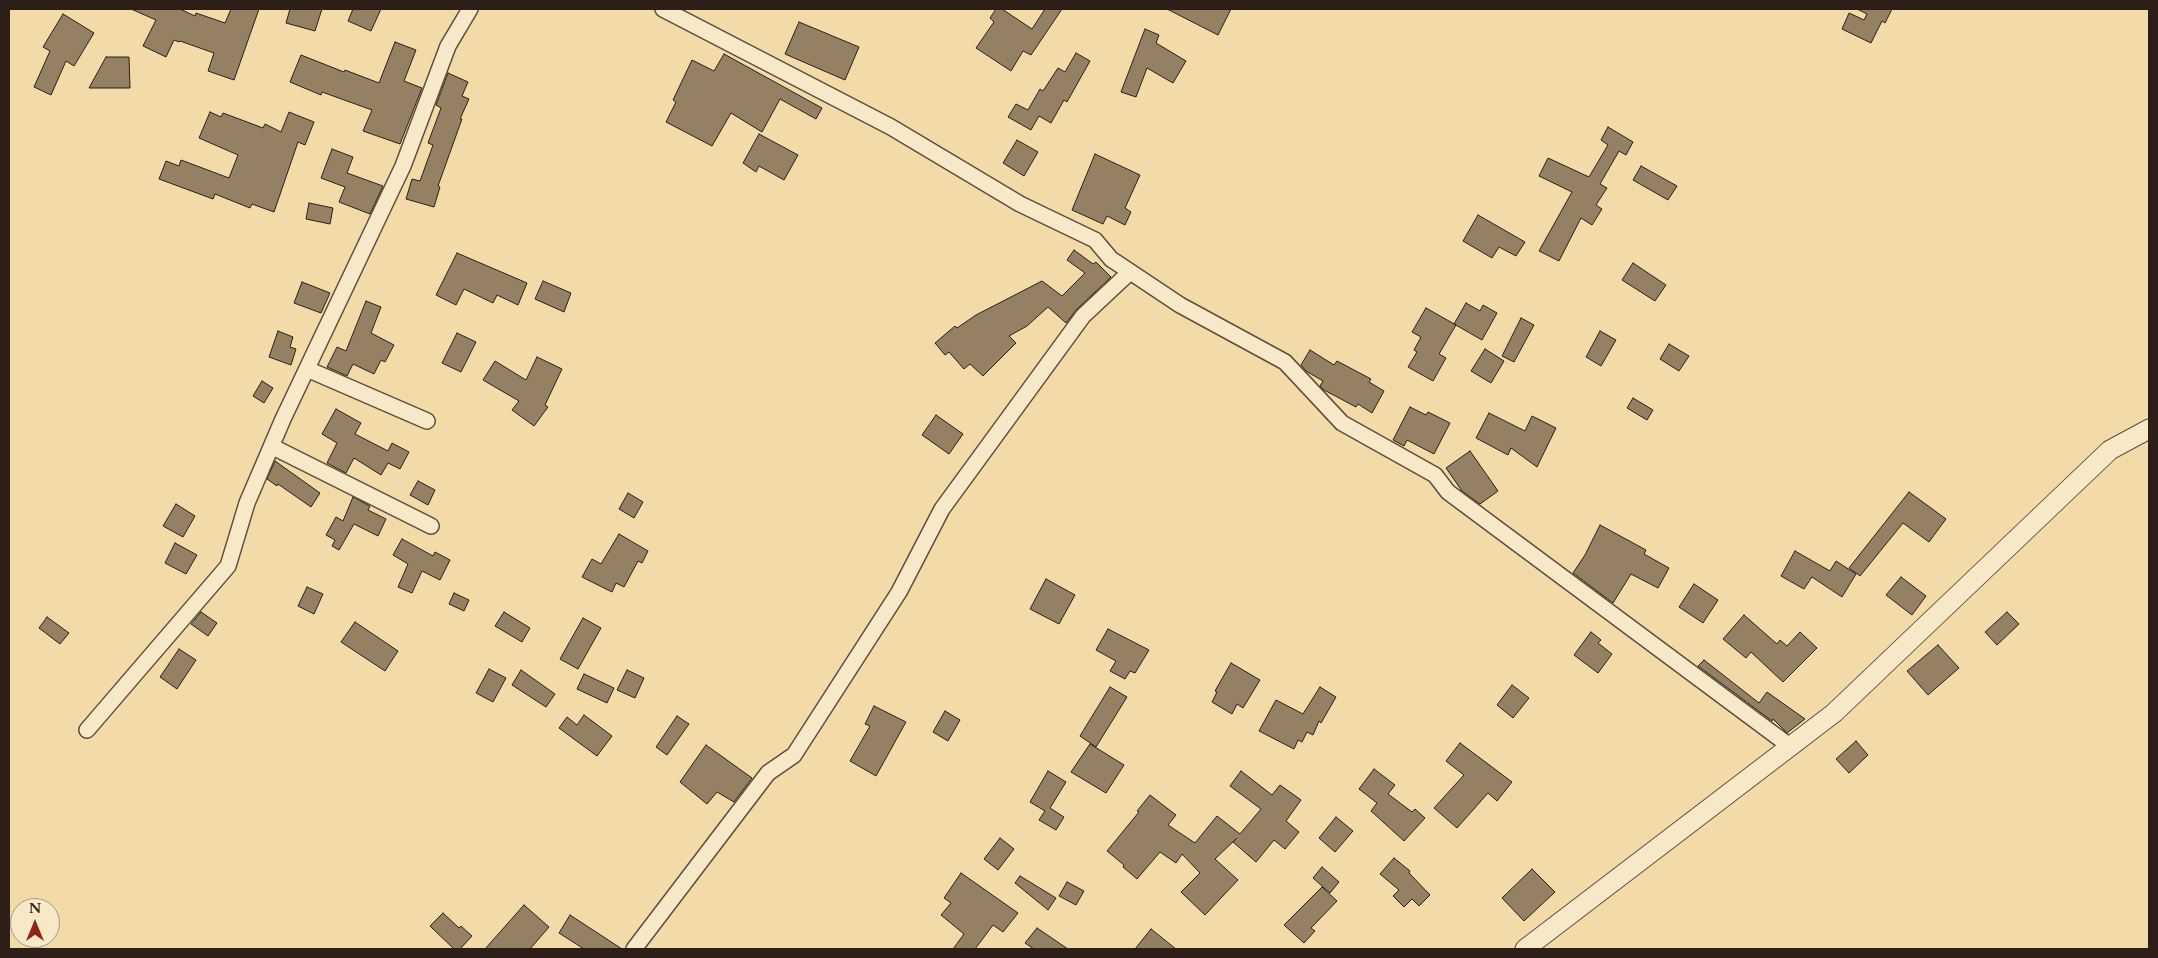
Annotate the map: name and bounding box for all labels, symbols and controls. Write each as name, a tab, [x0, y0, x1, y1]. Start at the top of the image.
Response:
north arrow	[10, 898, 60, 948]
text: N	[29, 899, 41, 918]

